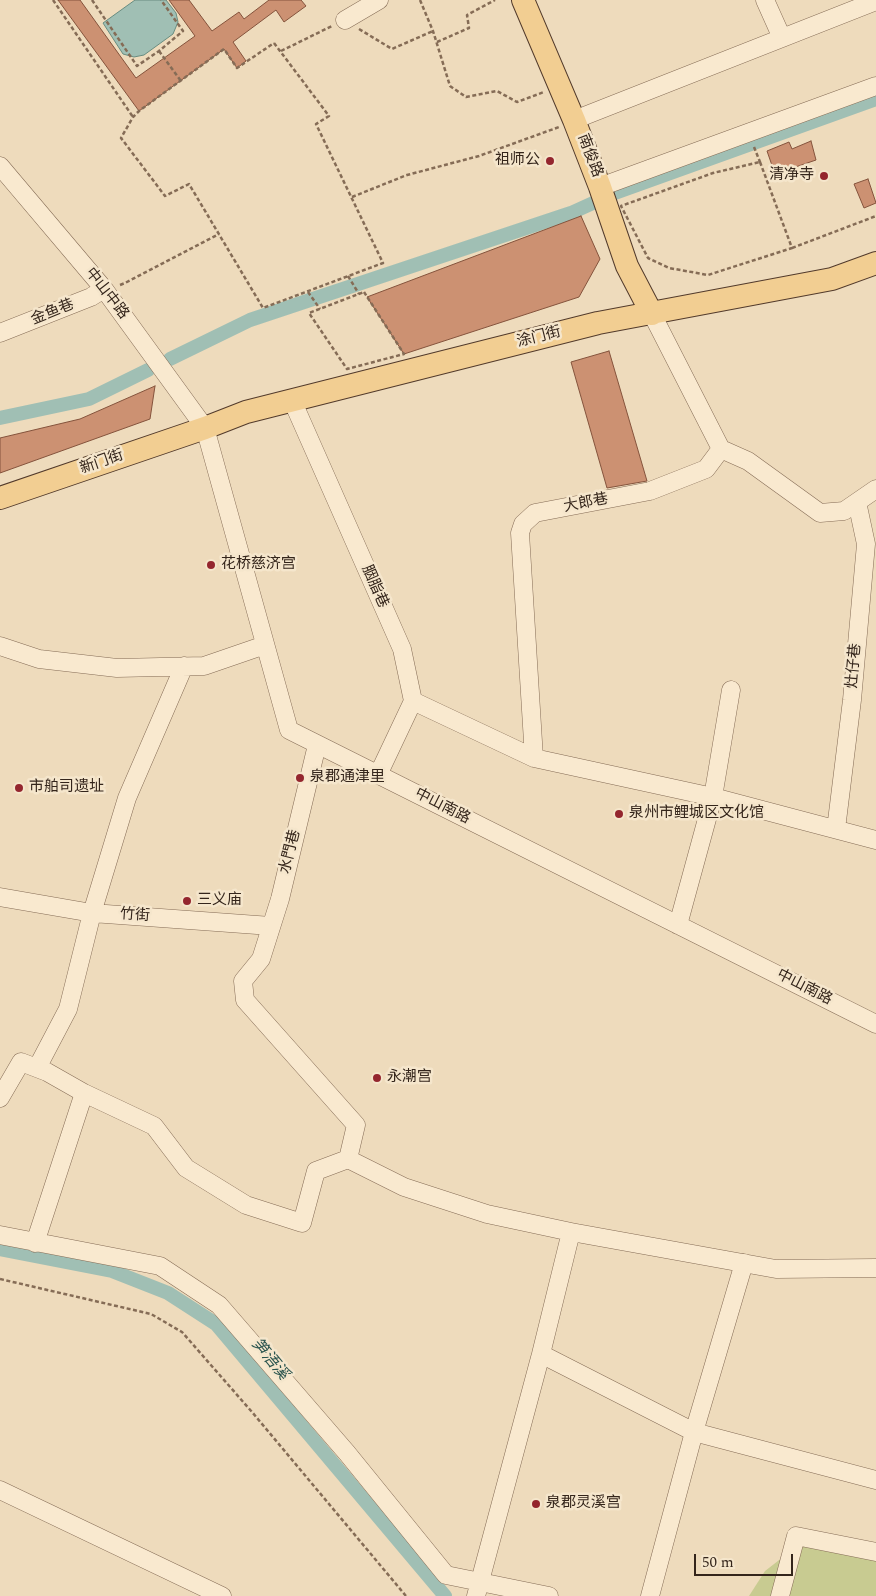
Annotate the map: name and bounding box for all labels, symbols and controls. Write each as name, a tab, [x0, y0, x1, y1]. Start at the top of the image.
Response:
street label: 南俊路	[573, 132, 605, 180]
place label: 祖师公	[495, 152, 540, 170]
marker: 祖师公	[544, 155, 556, 167]
place label: 清净寺	[769, 167, 814, 185]
marker: 清净寺	[818, 170, 830, 182]
street label: 中山中路	[80, 265, 132, 323]
street label: 金鱼巷	[29, 296, 77, 330]
street label: 涂门街	[515, 324, 563, 352]
street label: 新门街	[78, 447, 126, 479]
street label: 大郎巷	[562, 491, 610, 517]
place label: 花桥慈济宫	[221, 556, 296, 574]
marker: 花桥慈济宫	[205, 559, 217, 571]
street label: 胭脂巷	[357, 563, 391, 611]
street label: 灶仔巷	[844, 643, 866, 689]
place label: 泉郡通津里	[310, 769, 385, 787]
marker: 泉郡通津里	[294, 772, 306, 784]
place label: 市舶司遗址	[29, 779, 104, 797]
marker: 市舶司遗址	[13, 782, 25, 794]
street label: 中山南路	[411, 785, 473, 829]
place label: 泉州市鲤城区文化馆	[629, 805, 764, 823]
marker: 泉州市鲤城区文化馆	[613, 808, 625, 820]
street label: 水門巷	[277, 828, 305, 876]
place label: 三义庙	[197, 892, 242, 910]
marker: 三义庙	[181, 895, 193, 907]
street label: 竹街	[119, 906, 151, 926]
street label: 中山南路	[773, 966, 835, 1010]
place label: 永潮宫	[387, 1069, 432, 1087]
marker: 永潮宫	[371, 1072, 383, 1084]
water label: 笋浯溪	[246, 1335, 292, 1385]
place label: 泉郡灵溪宫	[546, 1495, 621, 1513]
marker: 泉郡灵溪宫	[530, 1498, 542, 1510]
scale bar	[696, 1544, 795, 1576]
text: 50 m	[702, 1551, 734, 1574]

